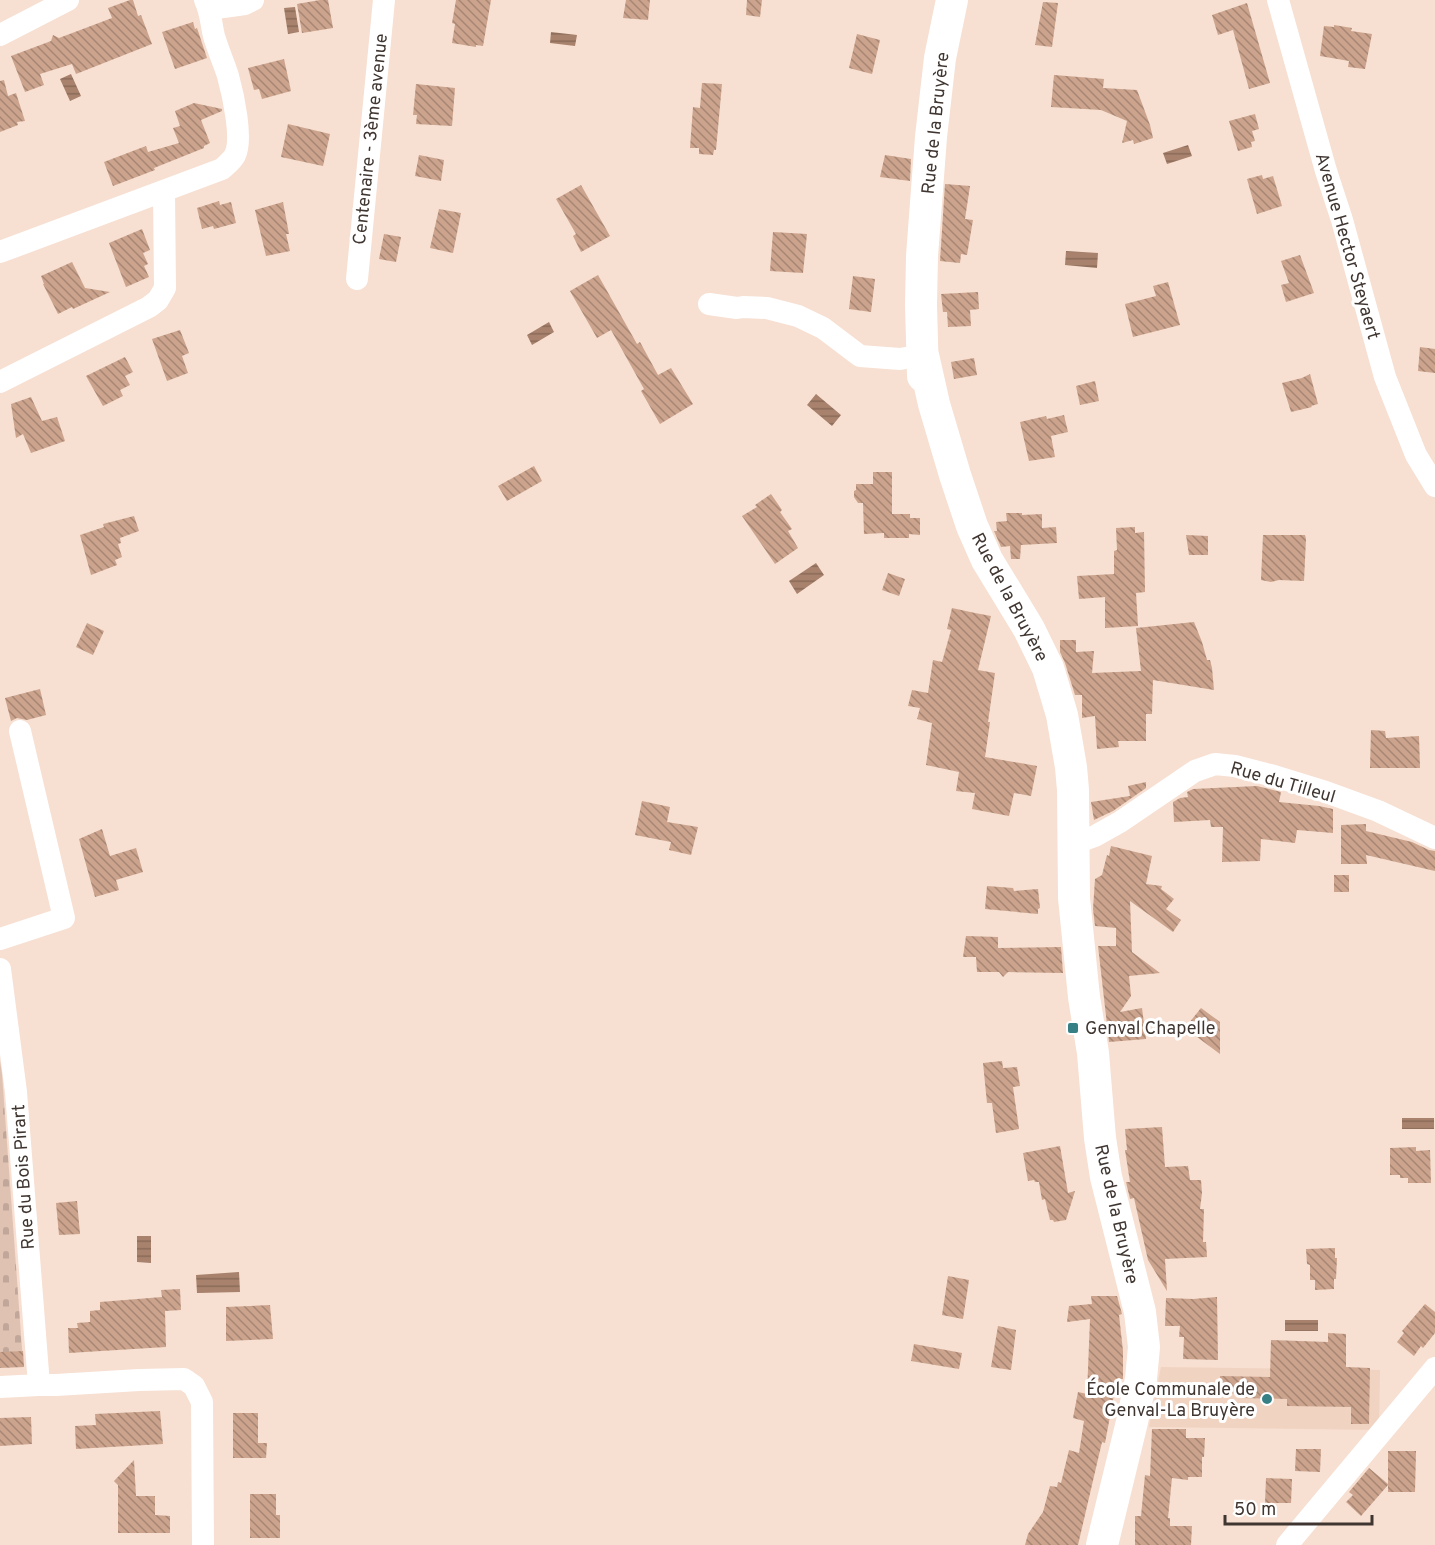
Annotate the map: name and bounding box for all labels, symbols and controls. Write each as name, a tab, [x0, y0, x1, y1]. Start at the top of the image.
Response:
street label: Centenaire - 3ème avenue	[349, 32, 394, 246]
street label: Rue de la Bruyère	[918, 51, 955, 195]
street label: Avenue Hector Steyaert	[1309, 150, 1384, 342]
street label: Rue de la Bruyère	[965, 529, 1052, 666]
street label: Rue du Tilleul	[1227, 757, 1338, 809]
place label: Genval Chapelle	[1085, 1018, 1215, 1041]
marker: Genval Chapelle	[1066, 1021, 1080, 1035]
street label: Rue du Bois Pirart	[8, 1103, 41, 1250]
street label: Rue de la Bruyère	[1088, 1142, 1143, 1286]
place label: École Communale de Genval-La Bruyère	[1086, 1377, 1255, 1423]
marker: École Communale de Genval-La Bruyère	[1260, 1392, 1274, 1406]
scale bar	[1225, 1488, 1372, 1526]
text: 50 m	[1234, 1499, 1276, 1522]

